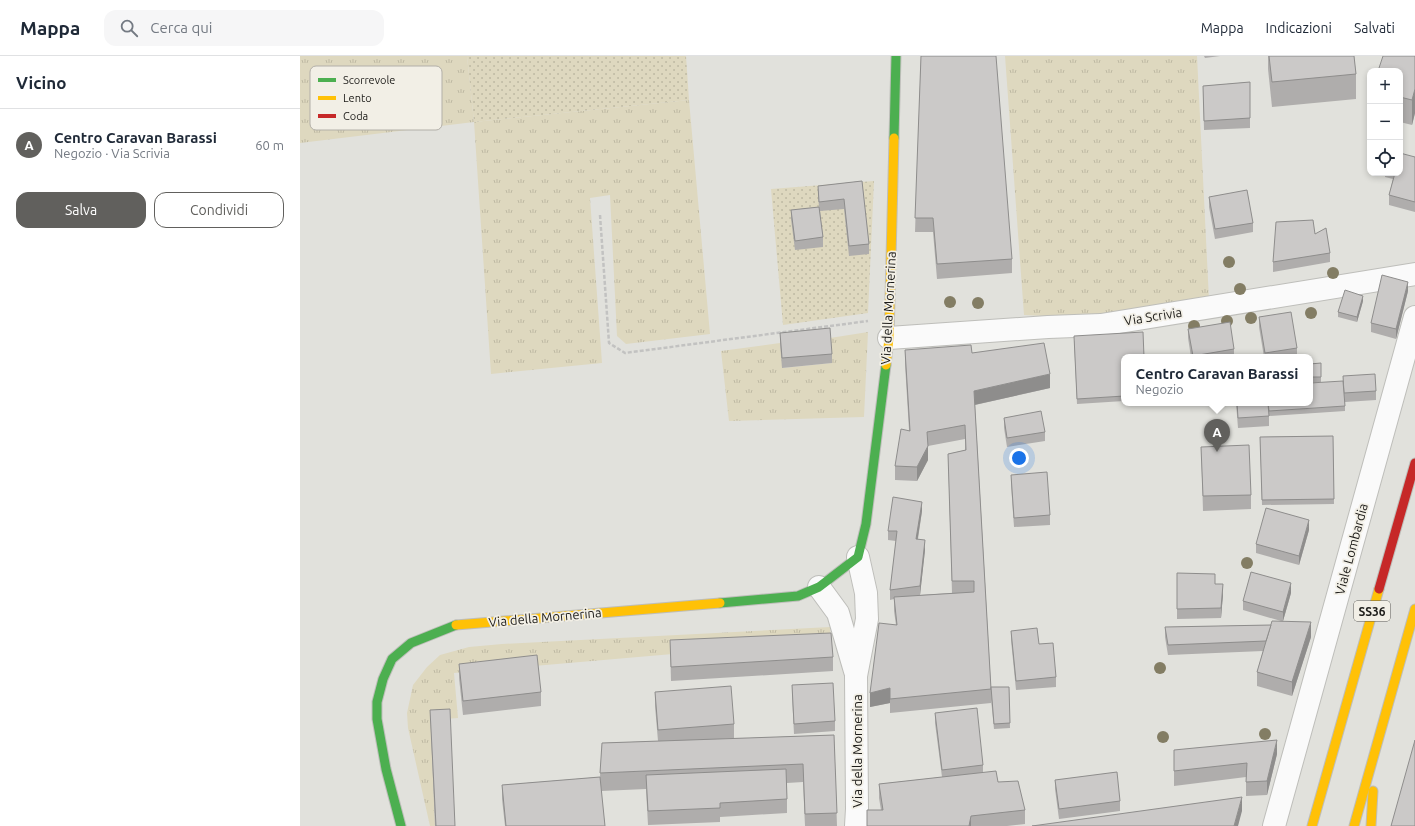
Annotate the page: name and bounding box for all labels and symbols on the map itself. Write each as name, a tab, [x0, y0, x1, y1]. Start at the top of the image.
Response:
legend	[310, 66, 442, 130]
text: Scorrevole	[343, 74, 395, 86]
text: Lento	[343, 92, 372, 104]
text: Coda	[343, 110, 368, 122]
street label: Via della Mornerina	[878, 251, 898, 365]
street label: Via Scrivia	[1123, 305, 1183, 327]
pin: A	[1204, 419, 1230, 452]
your location	[1009, 448, 1029, 468]
street label: Viale Lombardia	[1332, 502, 1370, 596]
road number: SS36	[1354, 601, 1390, 621]
street label: Via della Mornerina	[488, 605, 602, 629]
street label: Via della Mornerina	[850, 694, 864, 808]

